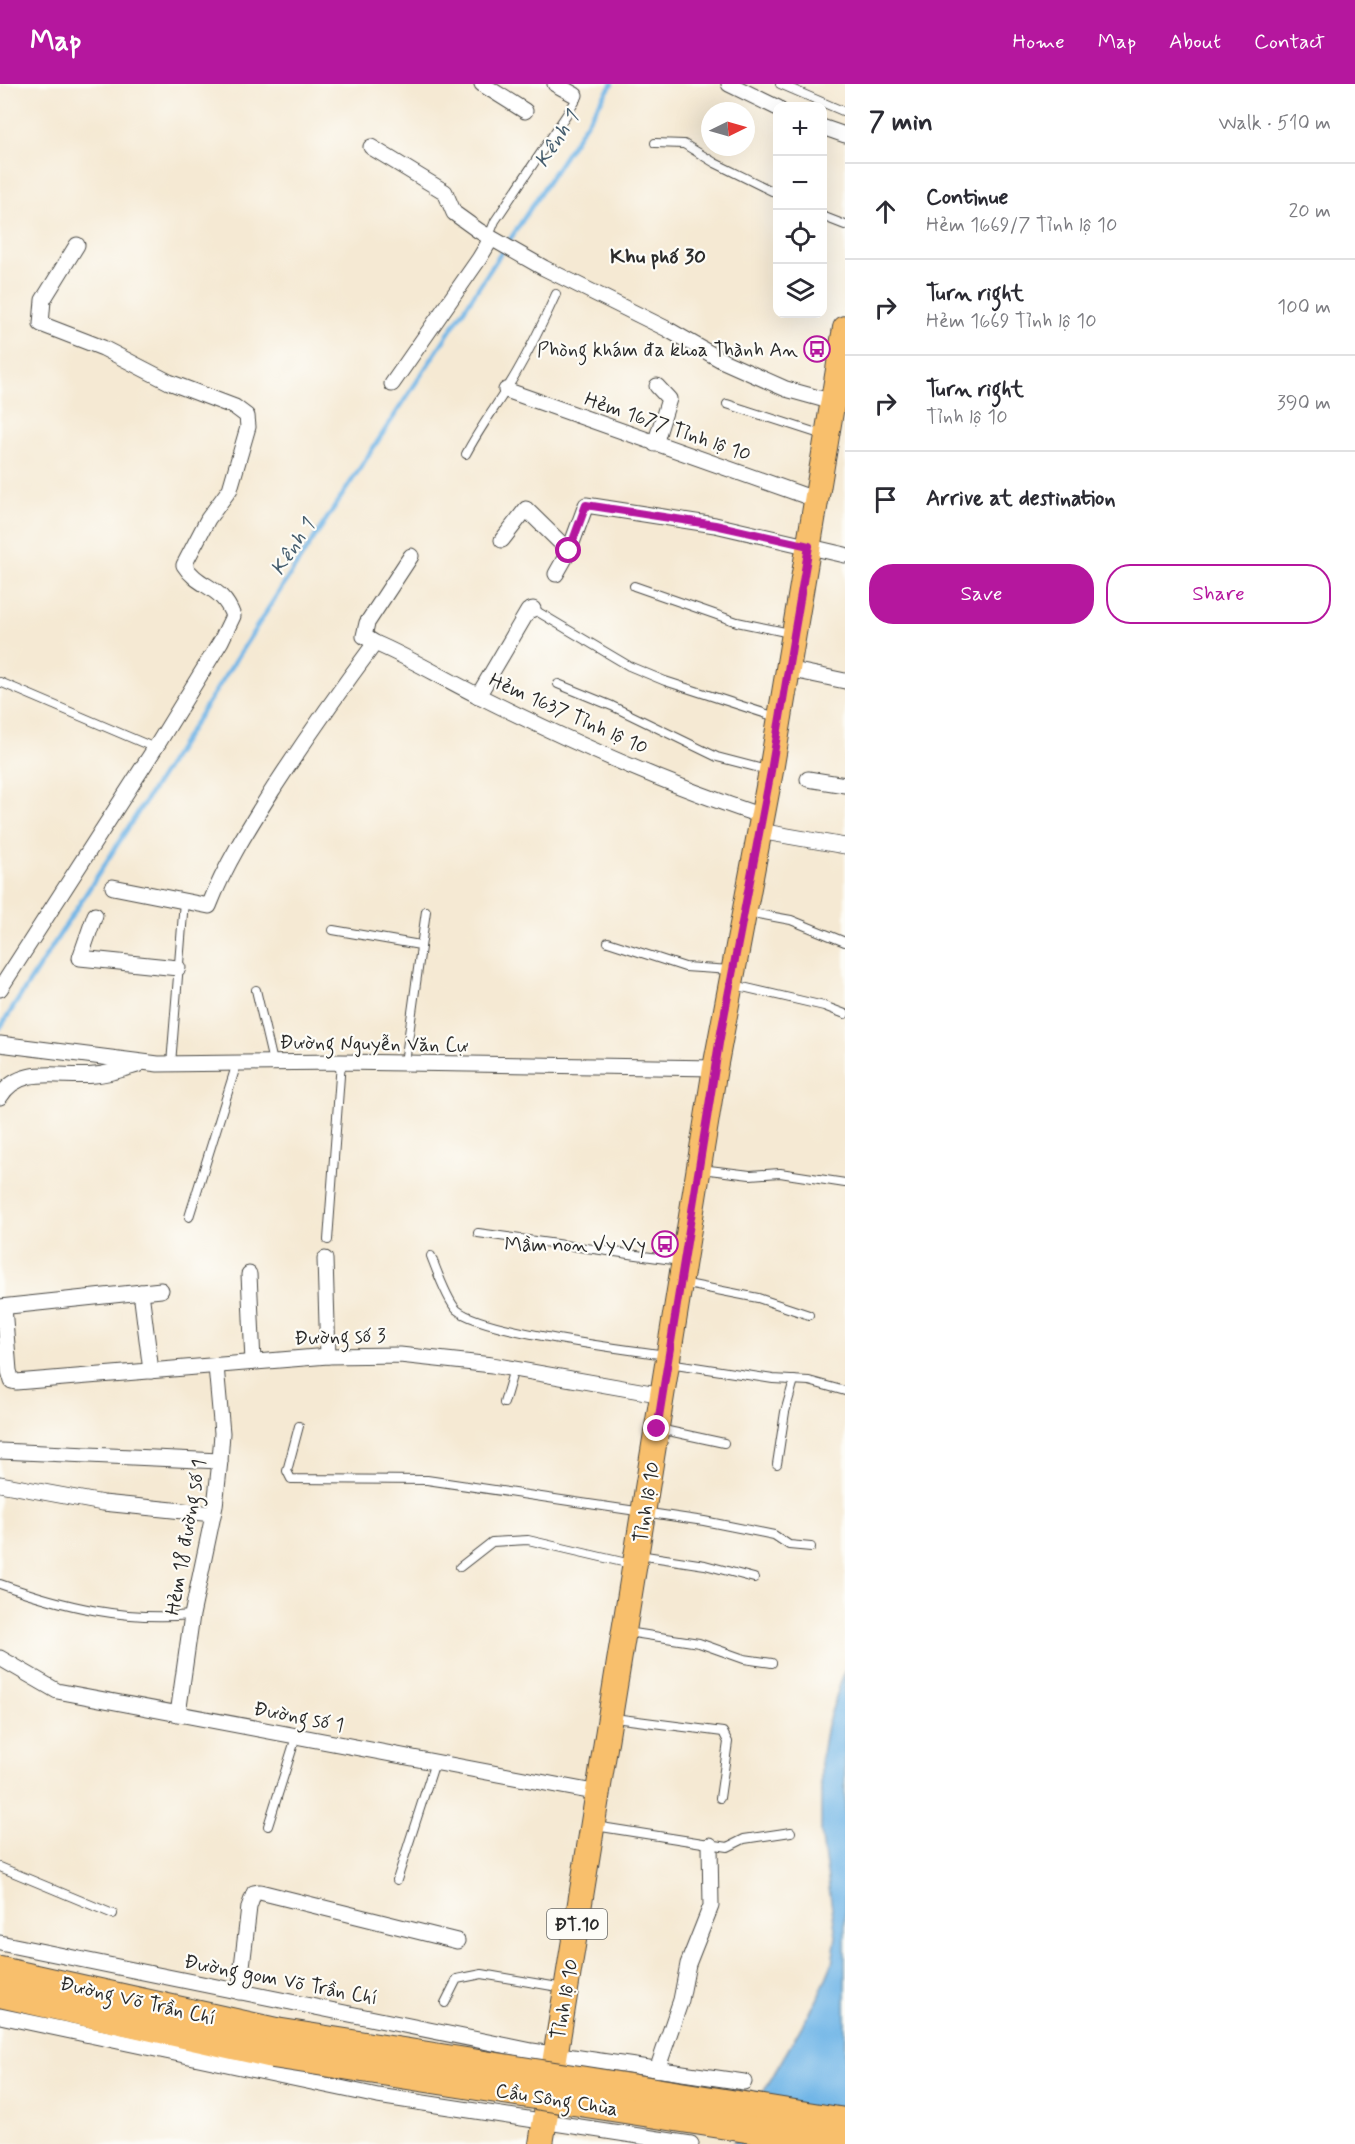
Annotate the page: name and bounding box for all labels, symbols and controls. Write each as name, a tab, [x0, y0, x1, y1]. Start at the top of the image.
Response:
text: Map	[30, 24, 81, 61]
text: Home	[1013, 28, 1065, 56]
text: Map	[1098, 28, 1136, 56]
text: About	[1169, 28, 1221, 56]
text: Contact	[1254, 28, 1325, 56]
north arrow	[701, 102, 755, 156]
map controls	[773, 102, 827, 318]
button: +	[773, 102, 827, 156]
water label: Kênh 1	[528, 105, 586, 173]
text: 7 min	[869, 106, 933, 140]
text: Walk · 510 m	[1218, 110, 1331, 137]
button: −	[773, 156, 827, 210]
text: Continue	[926, 184, 1008, 212]
icon: ahead	[869, 195, 902, 228]
text: 20 m	[1288, 198, 1331, 225]
button: locate	[773, 210, 827, 264]
text: Hẻm 1669/7 Tỉnh lộ 10	[926, 212, 1117, 239]
district label: Khu phố 30	[610, 243, 706, 271]
button: layers	[773, 264, 827, 318]
text: Turn right	[926, 280, 1024, 308]
icon: right	[869, 291, 902, 324]
text: 100 m	[1277, 294, 1331, 321]
text: Hẻm 1669 Tỉnh lộ 10	[926, 308, 1097, 335]
bus stop icon: Phòng khám đa khoa Thành An	[802, 334, 832, 364]
place label: Phòng khám đa khoa Thành An	[537, 337, 798, 366]
text: Turn right	[926, 376, 1024, 404]
street label: Hẻm 1677 Tỉnh lộ 10	[581, 386, 754, 469]
icon: right	[869, 387, 902, 420]
text: 390 m	[1277, 390, 1331, 417]
text: Tỉnh lộ 10	[926, 404, 1008, 431]
icon: arrive	[869, 483, 902, 516]
text: Arrive at destination	[926, 485, 1116, 513]
water label: Kênh 1	[264, 513, 322, 581]
route start	[555, 537, 581, 563]
button: Save	[869, 564, 1094, 624]
button: Share	[1106, 564, 1331, 624]
street label: Hẻm 1637 Tỉnh lộ 10	[484, 667, 652, 762]
street label: Đường Nguyễn Văn Cự	[279, 1029, 469, 1062]
bus stop icon: Mầm non Vy Vy	[650, 1229, 680, 1259]
place label: Mầm non Vy Vy	[505, 1232, 646, 1259]
street label: Đường số 3	[294, 1322, 386, 1355]
route end	[643, 1415, 669, 1441]
street label: Hẻm 18 đường số 1	[159, 1457, 215, 1618]
street label: Tỉnh lộ 10	[628, 1460, 667, 1545]
street label: Đường số 1	[251, 1695, 346, 1741]
road number: ĐT.10	[547, 1909, 607, 1939]
street label: Đường gom Võ Trần Chí	[181, 1948, 380, 2014]
street label: Tỉnh lộ 10	[545, 1957, 586, 2042]
street label: Đường Võ Trần Chí	[57, 1970, 218, 2034]
street label: Cầu Sông Chùa	[493, 2077, 620, 2125]

